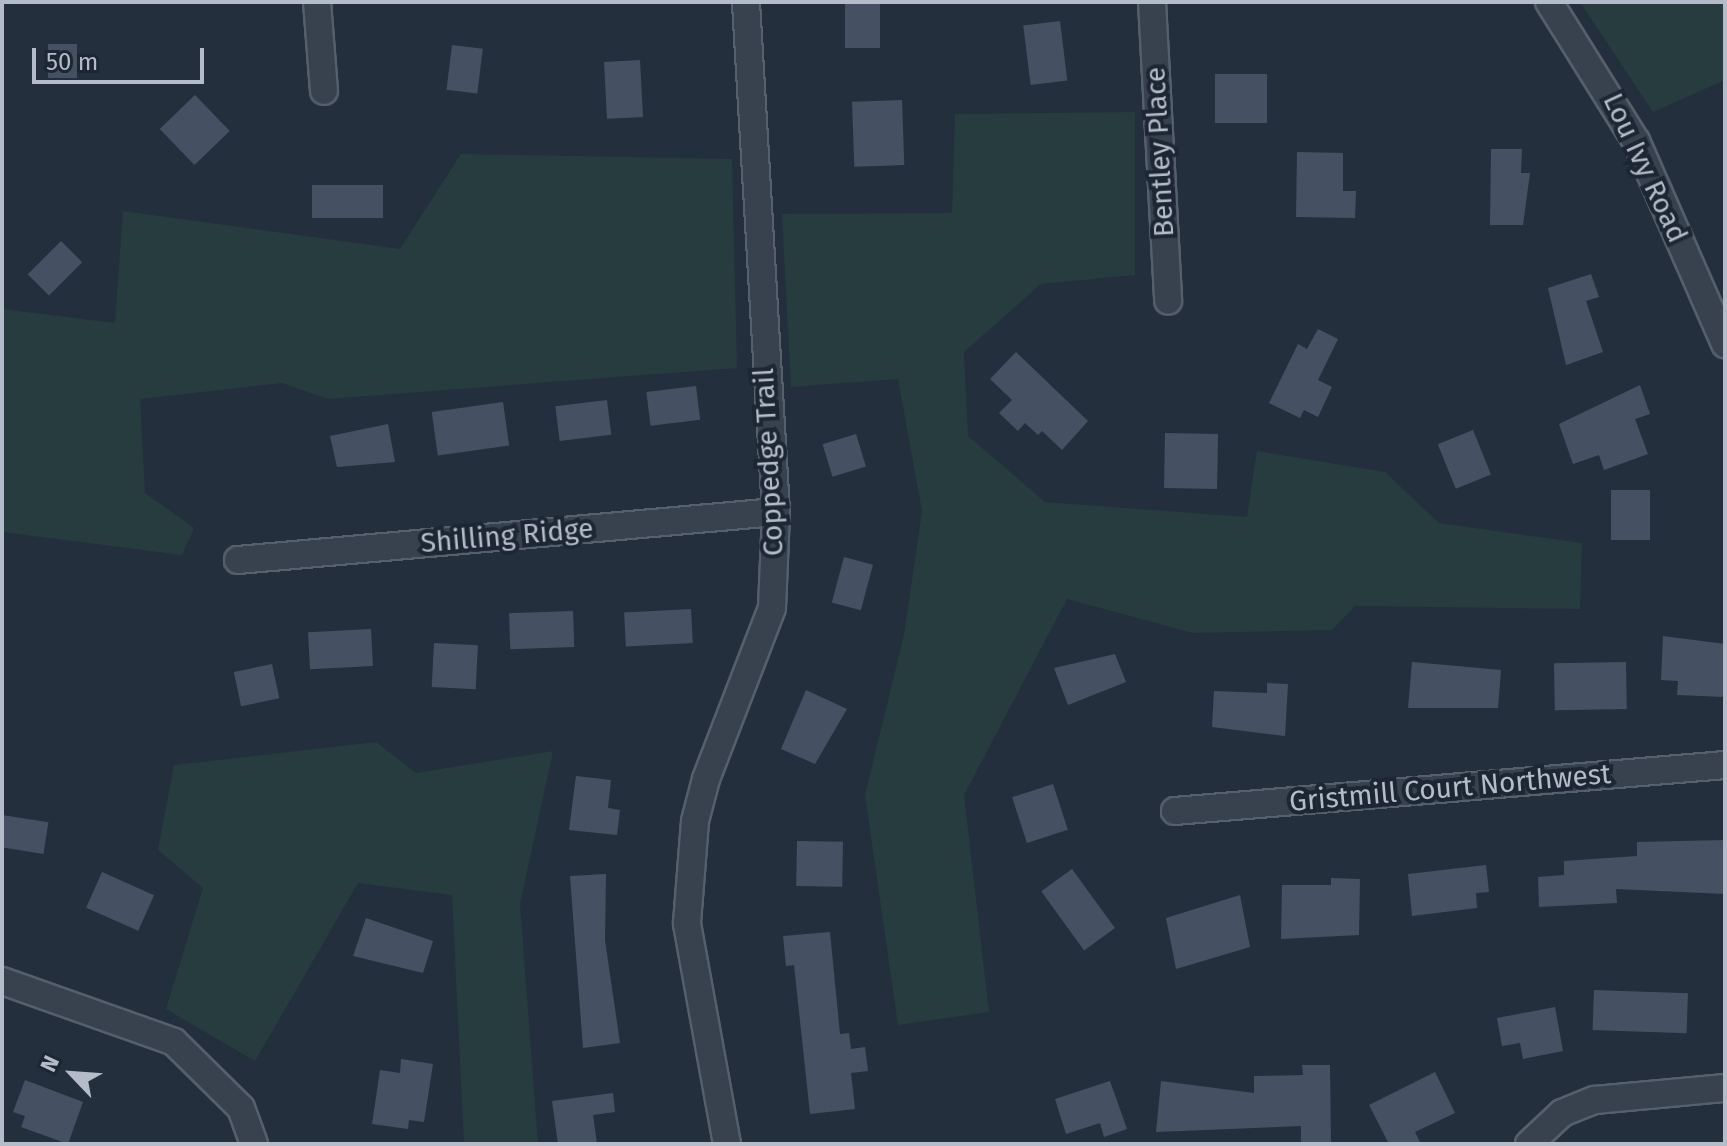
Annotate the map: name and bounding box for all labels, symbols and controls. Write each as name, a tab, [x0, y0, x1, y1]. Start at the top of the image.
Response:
scale bar	[36, 32, 208, 82]
text: 50 m	[46, 48, 98, 76]
street label: Bentley Place	[1139, 66, 1181, 238]
street label: Lou Ivy Road	[1596, 88, 1694, 248]
street label: Coppedge Trail	[747, 367, 791, 557]
street label: Shilling Ridge	[419, 512, 595, 560]
street label: Gristmill Court Northwest	[1288, 757, 1612, 819]
north arrow	[32, 1034, 112, 1114]
text: N	[34, 1051, 65, 1076]

